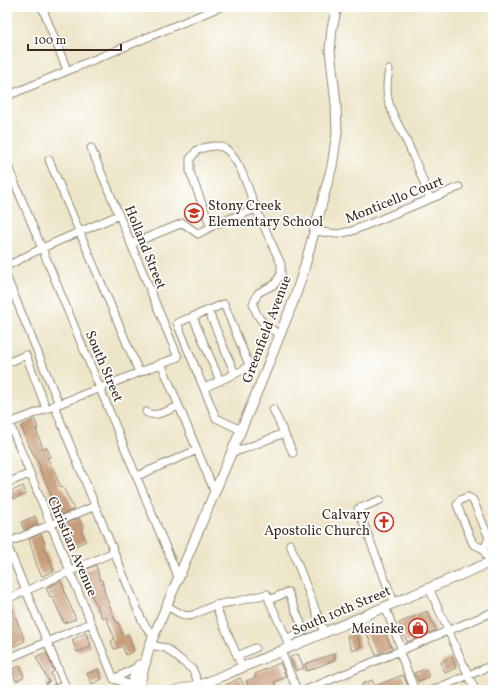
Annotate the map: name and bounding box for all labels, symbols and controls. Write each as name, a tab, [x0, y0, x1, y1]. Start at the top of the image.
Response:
scale bar	[28, 26, 121, 52]
text: 100 m	[34, 33, 67, 49]
street label: Monticello Court	[343, 172, 447, 229]
place label: Stony Creek Elementary School	[208, 197, 323, 232]
school or university icon: Stony Creek Elementary School	[183, 202, 205, 224]
street label: Holland Street	[119, 203, 170, 292]
street label: Greenfield Avenue	[238, 273, 297, 386]
street label: South Street	[80, 328, 127, 405]
street label: Christian Avenue	[42, 494, 101, 600]
place label: Calvary Apostolic Church	[264, 506, 370, 541]
church icon: Calvary Apostolic Church	[373, 511, 395, 533]
street label: South 10th Street	[289, 582, 394, 641]
shop icon: Meineke	[407, 617, 429, 639]
place label: Meineke	[351, 620, 404, 639]

